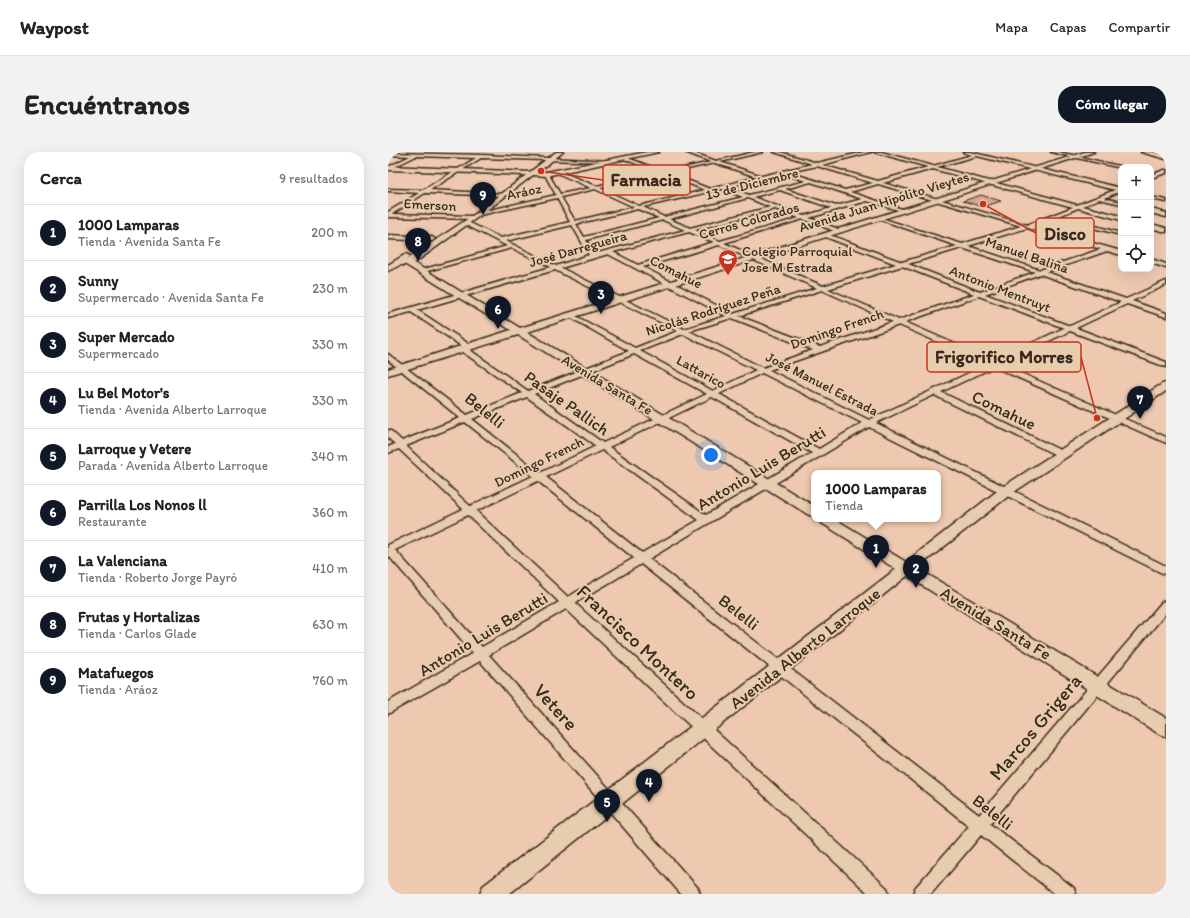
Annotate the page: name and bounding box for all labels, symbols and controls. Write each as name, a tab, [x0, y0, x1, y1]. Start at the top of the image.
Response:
text: Waypost	[20, 16, 89, 39]
text: Mapa	[995, 19, 1028, 36]
text: Capas	[1050, 19, 1087, 36]
text: Compartir	[1109, 19, 1170, 36]
button: Cómo llegar	[1058, 86, 1166, 123]
text: Encuéntranos	[24, 87, 190, 121]
street label: 13 de Diciembre	[704, 164, 801, 204]
map controls	[1118, 164, 1154, 272]
button: +	[1118, 164, 1154, 200]
callout: Farmacia	[603, 165, 690, 195]
text: Cerca	[40, 168, 82, 188]
street label: Avenida Juan Hipólito Vieytes	[797, 168, 971, 236]
text: Farmacia	[611, 169, 682, 191]
text: 9 resultados	[279, 171, 348, 186]
street label: Aráoz	[505, 180, 544, 204]
pin: 9	[470, 182, 496, 215]
street label: Emerson	[403, 195, 457, 215]
street label: Cerros Colorados	[697, 199, 801, 243]
button: −	[1118, 200, 1154, 236]
text: 1000 Lamparas	[78, 216, 179, 234]
callout: Disco	[1036, 218, 1094, 248]
text: Disco	[1044, 223, 1086, 245]
text: 1	[50, 225, 56, 240]
text: 200 m	[311, 225, 348, 240]
street label: José Darregueira	[527, 227, 629, 271]
pin: 8	[405, 228, 431, 261]
street label: Manuel Baliña	[983, 233, 1071, 277]
text: Tienda · Avenida Santa Fe	[78, 234, 221, 249]
button: locate	[1118, 236, 1154, 272]
place label: Colegio Parroquial Jose M Estrada	[742, 243, 853, 276]
school or university icon: Colegio Parroquial Jose M Estrada	[717, 248, 739, 276]
street label: Comahue	[647, 252, 705, 293]
street label: Antonio Mentruyt	[947, 262, 1053, 316]
text: Sunny	[78, 272, 118, 290]
street label: Nicolás Rodríguez Peña	[643, 280, 783, 340]
text: 2	[50, 281, 56, 296]
text: 230 m	[312, 281, 348, 296]
pin: 3	[588, 281, 614, 314]
text: Supermercado · Avenida Santa Fe	[78, 290, 264, 305]
pin: 6	[485, 296, 511, 329]
street label: Domingo French	[788, 305, 886, 353]
text: Super Mercado	[78, 328, 175, 346]
text: 3	[49, 337, 57, 352]
text: 330 m	[312, 337, 348, 352]
callout: Frigorifico Morres	[927, 342, 1081, 372]
text: Supermercado	[78, 346, 159, 361]
text: Frigorifico Morres	[935, 346, 1073, 368]
street label: José Manuel Estrada	[763, 348, 881, 420]
street label: Avenida Santa Fe	[558, 351, 656, 419]
street label: Lattarico	[673, 352, 729, 392]
street label: Pasaje Pallich	[521, 366, 613, 440]
text: Lu Bel Motor's	[78, 384, 169, 402]
street label: Comahue	[969, 386, 1039, 434]
pin: 7	[1127, 386, 1153, 419]
street label: Belelli	[461, 388, 509, 432]
text: 4	[49, 393, 57, 408]
text: 330 m	[312, 393, 348, 408]
text: Tienda · Avenida Alberto Larroque	[78, 402, 267, 417]
street label: Antonio Luis Berutti	[693, 422, 829, 514]
street label: Domingo French	[491, 433, 587, 491]
text: Larroque y Vetere	[78, 440, 191, 458]
your location	[701, 445, 721, 465]
text: 5	[50, 449, 56, 464]
text: 340 m	[311, 449, 348, 464]
text: Parada · Avenida Alberto Larroque	[78, 458, 268, 473]
popup	[811, 470, 941, 522]
text: 1000 Lamparas	[825, 480, 927, 498]
text: Parrilla Los Nonos ll	[78, 496, 207, 514]
text: Tienda	[825, 498, 863, 513]
text: 6	[50, 505, 56, 520]
text: 360 m	[312, 505, 348, 520]
text: Restaurante	[78, 514, 147, 529]
pin: 1	[863, 535, 889, 568]
text: La Valenciana	[78, 552, 167, 570]
pin: 2	[903, 555, 929, 588]
text: 7	[50, 561, 56, 576]
text: 410 m	[312, 561, 348, 576]
text: Tienda · Roberto Jorge Payró	[78, 570, 237, 585]
street label: Francisco Montero	[572, 579, 704, 705]
street label: Avenida Santa Fe	[937, 582, 1055, 664]
street label: Avenida Alberto Larroque	[726, 583, 884, 713]
street label: Antonio Luis Berutti	[415, 588, 551, 680]
street label: Belelli	[715, 590, 763, 634]
text: Frutas y Hortalizas	[78, 608, 200, 626]
text: 8	[49, 617, 57, 632]
text: 630 m	[312, 617, 348, 632]
text: Tienda · Carlos Glade	[78, 626, 197, 641]
text: Matafuegos	[78, 664, 154, 682]
street label: Marcos Grigera	[984, 669, 1086, 785]
text: 9	[50, 673, 56, 688]
text: 760 m	[313, 673, 348, 688]
street label: Vetere	[529, 679, 583, 735]
text: Tienda · Aráoz	[78, 682, 158, 697]
pin: 4	[636, 769, 662, 802]
pin: 5	[594, 789, 620, 822]
street label: Belelli	[969, 790, 1017, 834]

